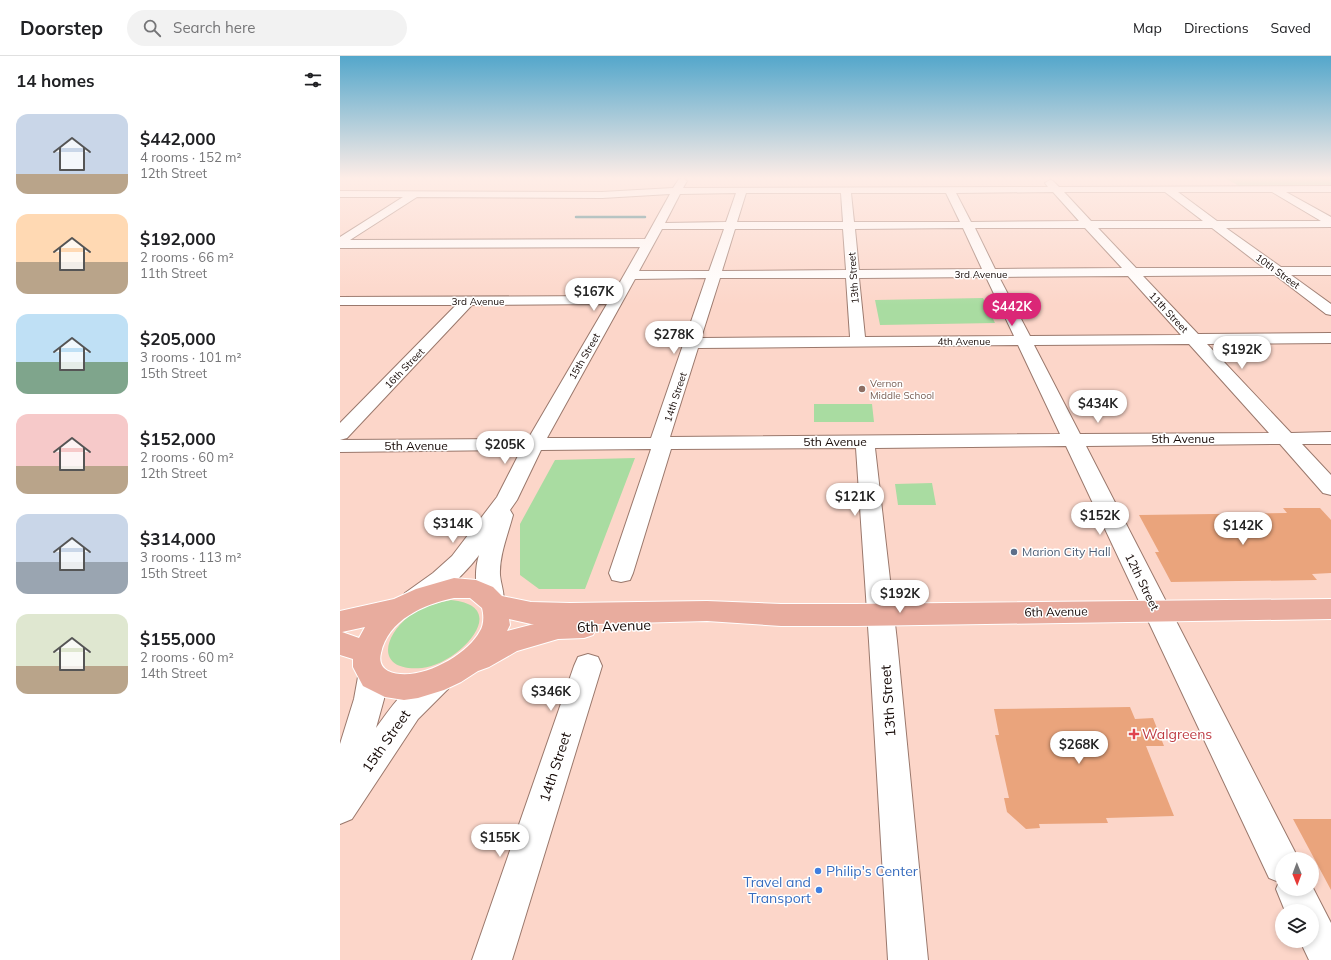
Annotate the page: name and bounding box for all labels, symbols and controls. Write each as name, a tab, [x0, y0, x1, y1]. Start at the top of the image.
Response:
search box	[127, 10, 407, 46]
text: Doorstep	[20, 16, 103, 40]
icon: search	[141, 17, 163, 39]
text: Search here	[173, 18, 256, 37]
text: Map	[1133, 19, 1162, 37]
text: Directions	[1184, 19, 1249, 37]
text: Saved	[1271, 19, 1311, 37]
icon: filters	[302, 69, 324, 91]
text: 14 homes	[16, 70, 95, 91]
text: $442,000	[140, 128, 216, 149]
icon: home	[48, 130, 96, 178]
text: 4 rooms · 152 m²	[140, 149, 241, 165]
text: 12th Street	[140, 165, 207, 181]
text: $192,000	[140, 228, 216, 249]
icon: home	[48, 230, 96, 278]
text: 2 rooms · 66 m²	[140, 249, 234, 265]
street label: 13th Street	[845, 251, 862, 304]
street label: 10th Street	[1253, 251, 1303, 292]
text: 11th Street	[140, 265, 207, 281]
street label: 3rd Avenue	[954, 268, 1008, 281]
pin: $167K	[566, 278, 622, 312]
text: $167K	[574, 283, 614, 299]
street label: 11th Street	[1146, 289, 1191, 336]
pin: $442K	[984, 293, 1040, 327]
street label: 3rd Avenue	[451, 295, 505, 308]
text: $442K	[992, 298, 1032, 314]
pin: $278K	[646, 321, 702, 355]
text: $278K	[654, 326, 694, 342]
text: $205,000	[140, 328, 216, 349]
icon: home	[48, 330, 96, 378]
street label: 15th Street	[566, 330, 603, 382]
street label: 4th Avenue	[938, 335, 990, 348]
pin: $192K	[1214, 336, 1270, 370]
text: $192K	[1222, 341, 1262, 357]
street label: 16th Street	[382, 345, 427, 391]
text: 3 rooms · 101 m²	[140, 349, 241, 365]
text: 15th Street	[140, 365, 207, 381]
street label: 14th Street	[661, 370, 690, 424]
place label: Vernon Middle School	[870, 377, 934, 402]
marker: Vernon Middle School	[857, 384, 867, 394]
pin: $434K	[1070, 390, 1126, 424]
text: $434K	[1078, 395, 1118, 411]
text: $152,000	[140, 428, 216, 449]
icon: home	[48, 430, 96, 478]
pin: $205K	[477, 431, 533, 465]
street label: 5th Avenue	[1151, 431, 1215, 446]
street label: 5th Avenue	[803, 434, 867, 449]
text: $205K	[485, 436, 525, 452]
street label: 5th Avenue	[384, 438, 448, 453]
text: 2 rooms · 60 m²	[140, 449, 234, 465]
text: 12th Street	[140, 465, 207, 481]
pin: $121K	[827, 483, 883, 517]
text: $121K	[835, 488, 875, 504]
pin: $152K	[1072, 502, 1128, 536]
text: $152K	[1080, 507, 1120, 523]
pin: $314K	[425, 510, 481, 544]
pin: $142K	[1215, 512, 1271, 546]
text: $314K	[433, 515, 473, 531]
text: $142K	[1223, 517, 1263, 533]
text: $314,000	[140, 528, 216, 549]
icon: home	[48, 530, 96, 578]
place label: Marion City Hall	[1022, 544, 1111, 559]
marker: Marion City Hall	[1009, 547, 1019, 557]
text: 3 rooms · 113 m²	[140, 549, 241, 565]
street label: 12th Street	[1122, 551, 1163, 613]
text: 15th Street	[140, 565, 207, 581]
pin: $192K	[872, 580, 928, 614]
text: $192K	[880, 585, 920, 601]
street label: 6th Avenue	[1024, 603, 1088, 620]
street label: 6th Avenue	[577, 616, 651, 636]
text: $155,000	[140, 628, 216, 649]
icon: home	[48, 630, 96, 678]
text: 2 rooms · 60 m²	[140, 649, 234, 665]
street label: 13th Street	[876, 664, 899, 738]
text: 14th Street	[140, 665, 207, 681]
pin: $346K	[523, 678, 579, 712]
text: $346K	[531, 683, 571, 699]
street label: 15th Street	[358, 706, 414, 776]
place label: Walgreens	[1142, 725, 1212, 743]
marker: Walgreens	[1129, 729, 1139, 739]
street label: 14th Street	[535, 730, 575, 804]
pin: $268K	[1051, 731, 1107, 765]
text: $268K	[1059, 736, 1099, 752]
pin: $155K	[472, 824, 528, 858]
text: $155K	[480, 829, 520, 845]
north arrow	[1275, 852, 1319, 896]
map controls	[1275, 852, 1319, 948]
place label: Philip's Center	[826, 862, 919, 880]
marker: Philip's Center	[813, 866, 823, 876]
place label: Travel and Transport	[743, 873, 811, 907]
marker: Travel and Transport	[814, 885, 824, 895]
button: layers	[1275, 904, 1319, 948]

